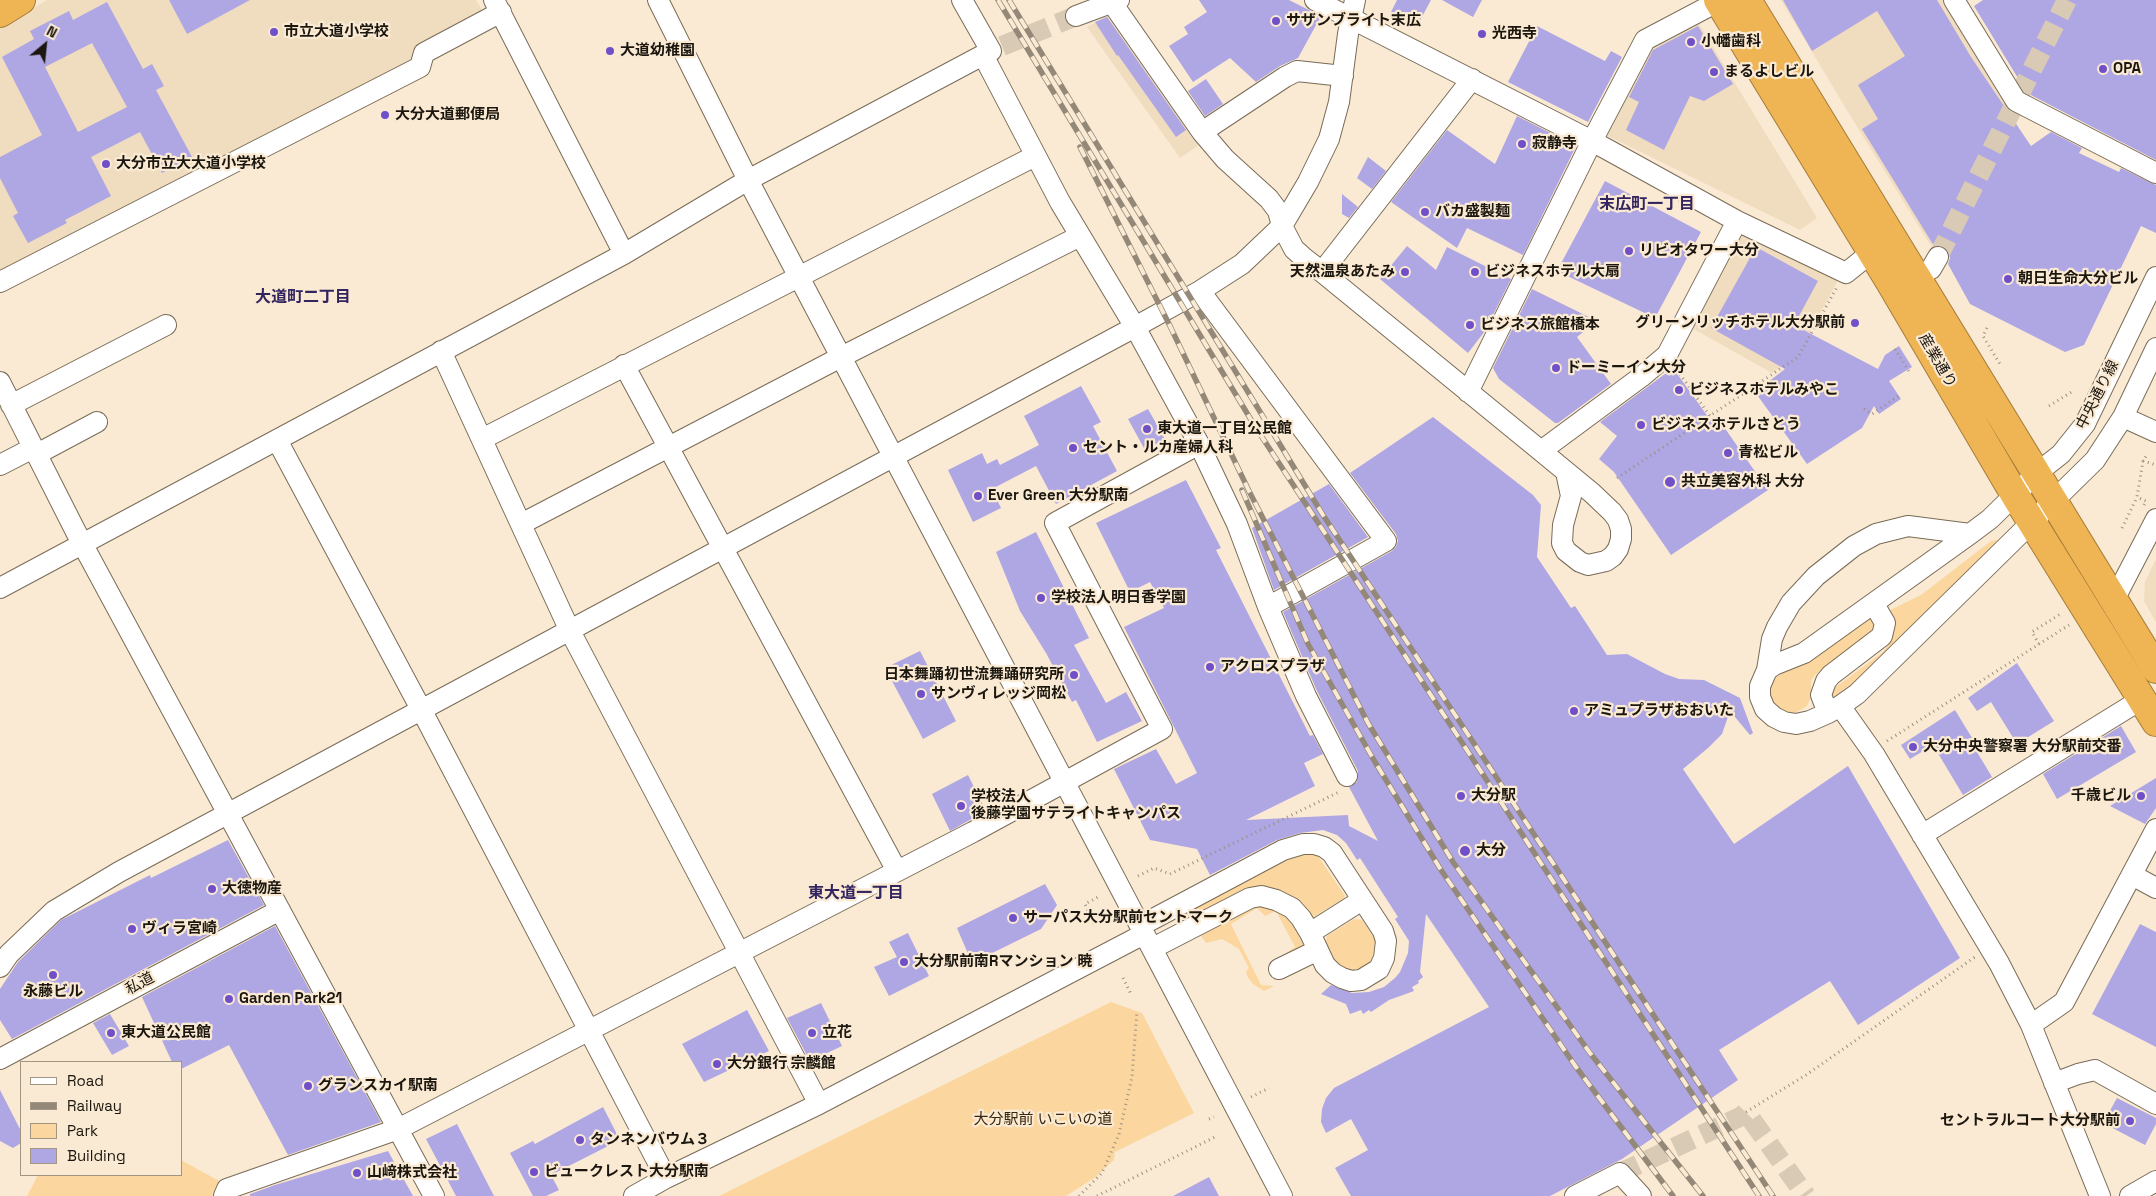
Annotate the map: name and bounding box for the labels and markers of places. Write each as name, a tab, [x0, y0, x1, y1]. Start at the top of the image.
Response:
place label: サザンブライト末広	[1286, 12, 1421, 30]
marker: サザンブライト末広	[1270, 15, 1282, 27]
place label: 市立大道小学校	[284, 23, 389, 41]
place label: 光西寺	[1492, 25, 1537, 43]
marker: 市立大道小学校	[268, 26, 280, 38]
marker: 光西寺	[1476, 28, 1488, 40]
place label: 小幡歯科	[1701, 33, 1761, 51]
marker: 小幡歯科	[1685, 36, 1697, 48]
place label: 大道幼稚園	[620, 42, 695, 60]
marker: 大道幼稚園	[604, 45, 616, 57]
place label: OPA	[2113, 60, 2141, 78]
place label: まるよしビル	[1724, 63, 1814, 81]
marker: OPA	[2097, 63, 2109, 75]
marker: まるよしビル	[1708, 66, 1720, 78]
place label: 大分大道郵便局	[395, 106, 500, 124]
marker: 大分大道郵便局	[379, 109, 391, 121]
place label: 寂静寺	[1532, 135, 1577, 153]
marker: 寂静寺	[1516, 138, 1528, 150]
place label: 大分市立大大道小学校	[116, 155, 266, 173]
marker: 大分市立大大道小学校	[100, 158, 112, 170]
place label: バカ盛製麺	[1435, 203, 1510, 221]
marker: バカ盛製麺	[1419, 206, 1431, 218]
place label: リビオタワー大分	[1639, 242, 1759, 260]
marker: リビオタワー大分	[1623, 245, 1635, 257]
place label: 天然温泉あたみ	[1290, 263, 1395, 281]
place label: ビジネスホテル大扇	[1485, 263, 1620, 281]
marker: 天然温泉あたみ	[1399, 266, 1411, 278]
marker: ビジネスホテル大扇	[1469, 266, 1481, 278]
place label: 朝日生命大分ビル	[2018, 270, 2138, 288]
marker: 朝日生命大分ビル	[2002, 273, 2014, 285]
place label: グリーンリッチホテル大分駅前	[1635, 314, 1845, 332]
place label: ビジネス旅館橋本	[1480, 316, 1600, 334]
marker: グリーンリッチホテル大分駅前	[1849, 317, 1861, 329]
marker: ビジネス旅館橋本	[1464, 319, 1476, 331]
place label: ドーミーイン大分	[1566, 359, 1686, 377]
marker: ドーミーイン大分	[1550, 362, 1562, 374]
place label: ビジネスホテルみやこ	[1689, 381, 1839, 399]
marker: ビジネスホテルみやこ	[1673, 384, 1685, 396]
place label: ビジネスホテルさとう	[1651, 416, 1801, 434]
marker: ビジネスホテルさとう	[1635, 419, 1647, 431]
place label: 東大道一丁目公民館	[1157, 420, 1292, 438]
marker: 東大道一丁目公民館	[1141, 423, 1153, 435]
place label: セント・ルカ産婦人科	[1083, 439, 1233, 457]
marker: セント・ルカ産婦人科	[1067, 442, 1079, 454]
place label: 青松ビル	[1738, 444, 1798, 462]
marker: 青松ビル	[1722, 447, 1734, 459]
place label: 共立美容外科 大分	[1681, 473, 1805, 491]
marker: 共立美容外科 大分	[1663, 475, 1677, 489]
place label: Ever Green 大分駅南	[988, 487, 1129, 505]
marker: Ever Green 大分駅南	[972, 490, 984, 502]
place label: 学校法人明日香学園	[1051, 589, 1186, 607]
marker: 学校法人明日香学園	[1035, 592, 1047, 604]
place label: アクロスプラザ	[1220, 658, 1325, 676]
marker: アクロスプラザ	[1204, 661, 1216, 673]
place label: 日本舞踊初世流舞踊研究所	[884, 666, 1064, 684]
marker: 日本舞踊初世流舞踊研究所	[1068, 669, 1080, 681]
place label: サンヴィレッジ岡松	[931, 685, 1066, 703]
marker: サンヴィレッジ岡松	[915, 688, 927, 700]
place label: アミュプラザおおいた	[1584, 702, 1734, 720]
marker: アミュプラザおおいた	[1568, 705, 1580, 717]
place label: 大分中央警察署 大分駅前交番	[1923, 738, 2122, 756]
marker: 大分中央警察署 大分駅前交番	[1907, 741, 1919, 753]
place label: 大分駅	[1471, 787, 1516, 805]
place label: 千歳ビル	[2071, 787, 2131, 805]
place label: 学校法人 後藤学園サテライトキャンパス	[971, 788, 1181, 823]
marker: 大分駅	[1455, 790, 1467, 802]
marker: 千歳ビル	[2135, 790, 2147, 802]
marker: 学校法人 後藤学園サテライトキャンパス	[955, 800, 967, 812]
place label: 大分	[1476, 842, 1506, 860]
marker: 大分	[1458, 844, 1472, 858]
place label: 大徳物産	[222, 880, 282, 898]
marker: 大徳物産	[206, 883, 218, 895]
place label: サーパス大分駅前セントマーク	[1023, 909, 1233, 927]
marker: サーパス大分駅前セントマーク	[1007, 912, 1019, 924]
place label: ヴィラ宮崎	[142, 920, 217, 938]
marker: ヴィラ宮崎	[126, 923, 138, 935]
place label: 大分駅前南Rマンション 暁	[914, 953, 1092, 971]
marker: 大分駅前南Rマンション 暁	[898, 956, 910, 968]
marker: 永藤ビル	[47, 969, 59, 981]
place label: 永藤ビル	[23, 983, 83, 1001]
place label: Garden Park21	[239, 990, 342, 1008]
marker: Garden Park21	[223, 993, 235, 1005]
place label: 東大道公民館	[121, 1024, 211, 1042]
place label: 立花	[822, 1024, 852, 1042]
marker: 東大道公民館	[105, 1027, 117, 1039]
marker: 立花	[806, 1027, 818, 1039]
place label: 大分銀行 宗麟館	[727, 1055, 836, 1073]
marker: 大分銀行 宗麟館	[711, 1058, 723, 1070]
place label: グランスカイ駅南	[318, 1077, 438, 1095]
marker: グランスカイ駅南	[302, 1080, 314, 1092]
place label: セントラルコート大分駅前	[1940, 1112, 2120, 1130]
marker: セントラルコート大分駅前	[2124, 1115, 2136, 1127]
place label: タンネンバウム３	[590, 1131, 710, 1149]
marker: タンネンバウム３	[574, 1134, 586, 1146]
place label: ビュークレスト大分駅南	[544, 1163, 709, 1181]
place label: 山﨑株式会社	[367, 1164, 457, 1182]
marker: ビュークレスト大分駅南	[528, 1166, 540, 1178]
marker: 山﨑株式会社	[351, 1167, 363, 1179]

